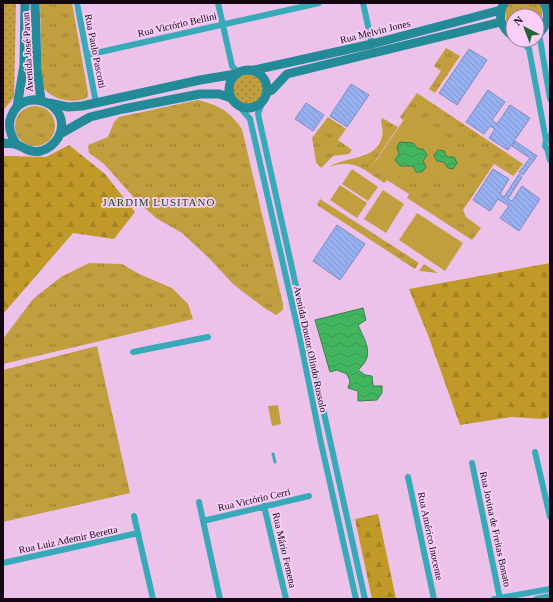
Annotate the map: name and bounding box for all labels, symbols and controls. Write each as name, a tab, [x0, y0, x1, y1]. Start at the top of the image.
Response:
north arrow	[505, 8, 545, 48]
street label: Rua Victório Bellini	[136, 10, 218, 39]
street label: Avenida José Pavan	[20, 12, 35, 92]
street label: Rua Paulo Pascotti	[83, 13, 108, 89]
text: N	[511, 13, 525, 28]
street label: Rua Melvin Jones	[339, 17, 412, 46]
district label: JARDIM LUSITANO	[103, 196, 215, 208]
street label: Avenida Doutor Olindo Russolo	[292, 285, 329, 413]
street label: Rua Jovina de Freitas Bonato	[478, 470, 513, 588]
street label: Rua Victório Cerri	[217, 486, 292, 513]
street label: Rua Américo Inocente	[416, 491, 445, 582]
street label: Rua Mário Femena	[270, 511, 299, 590]
street label: Rua Luiz Ademir Beretta	[18, 524, 119, 555]

